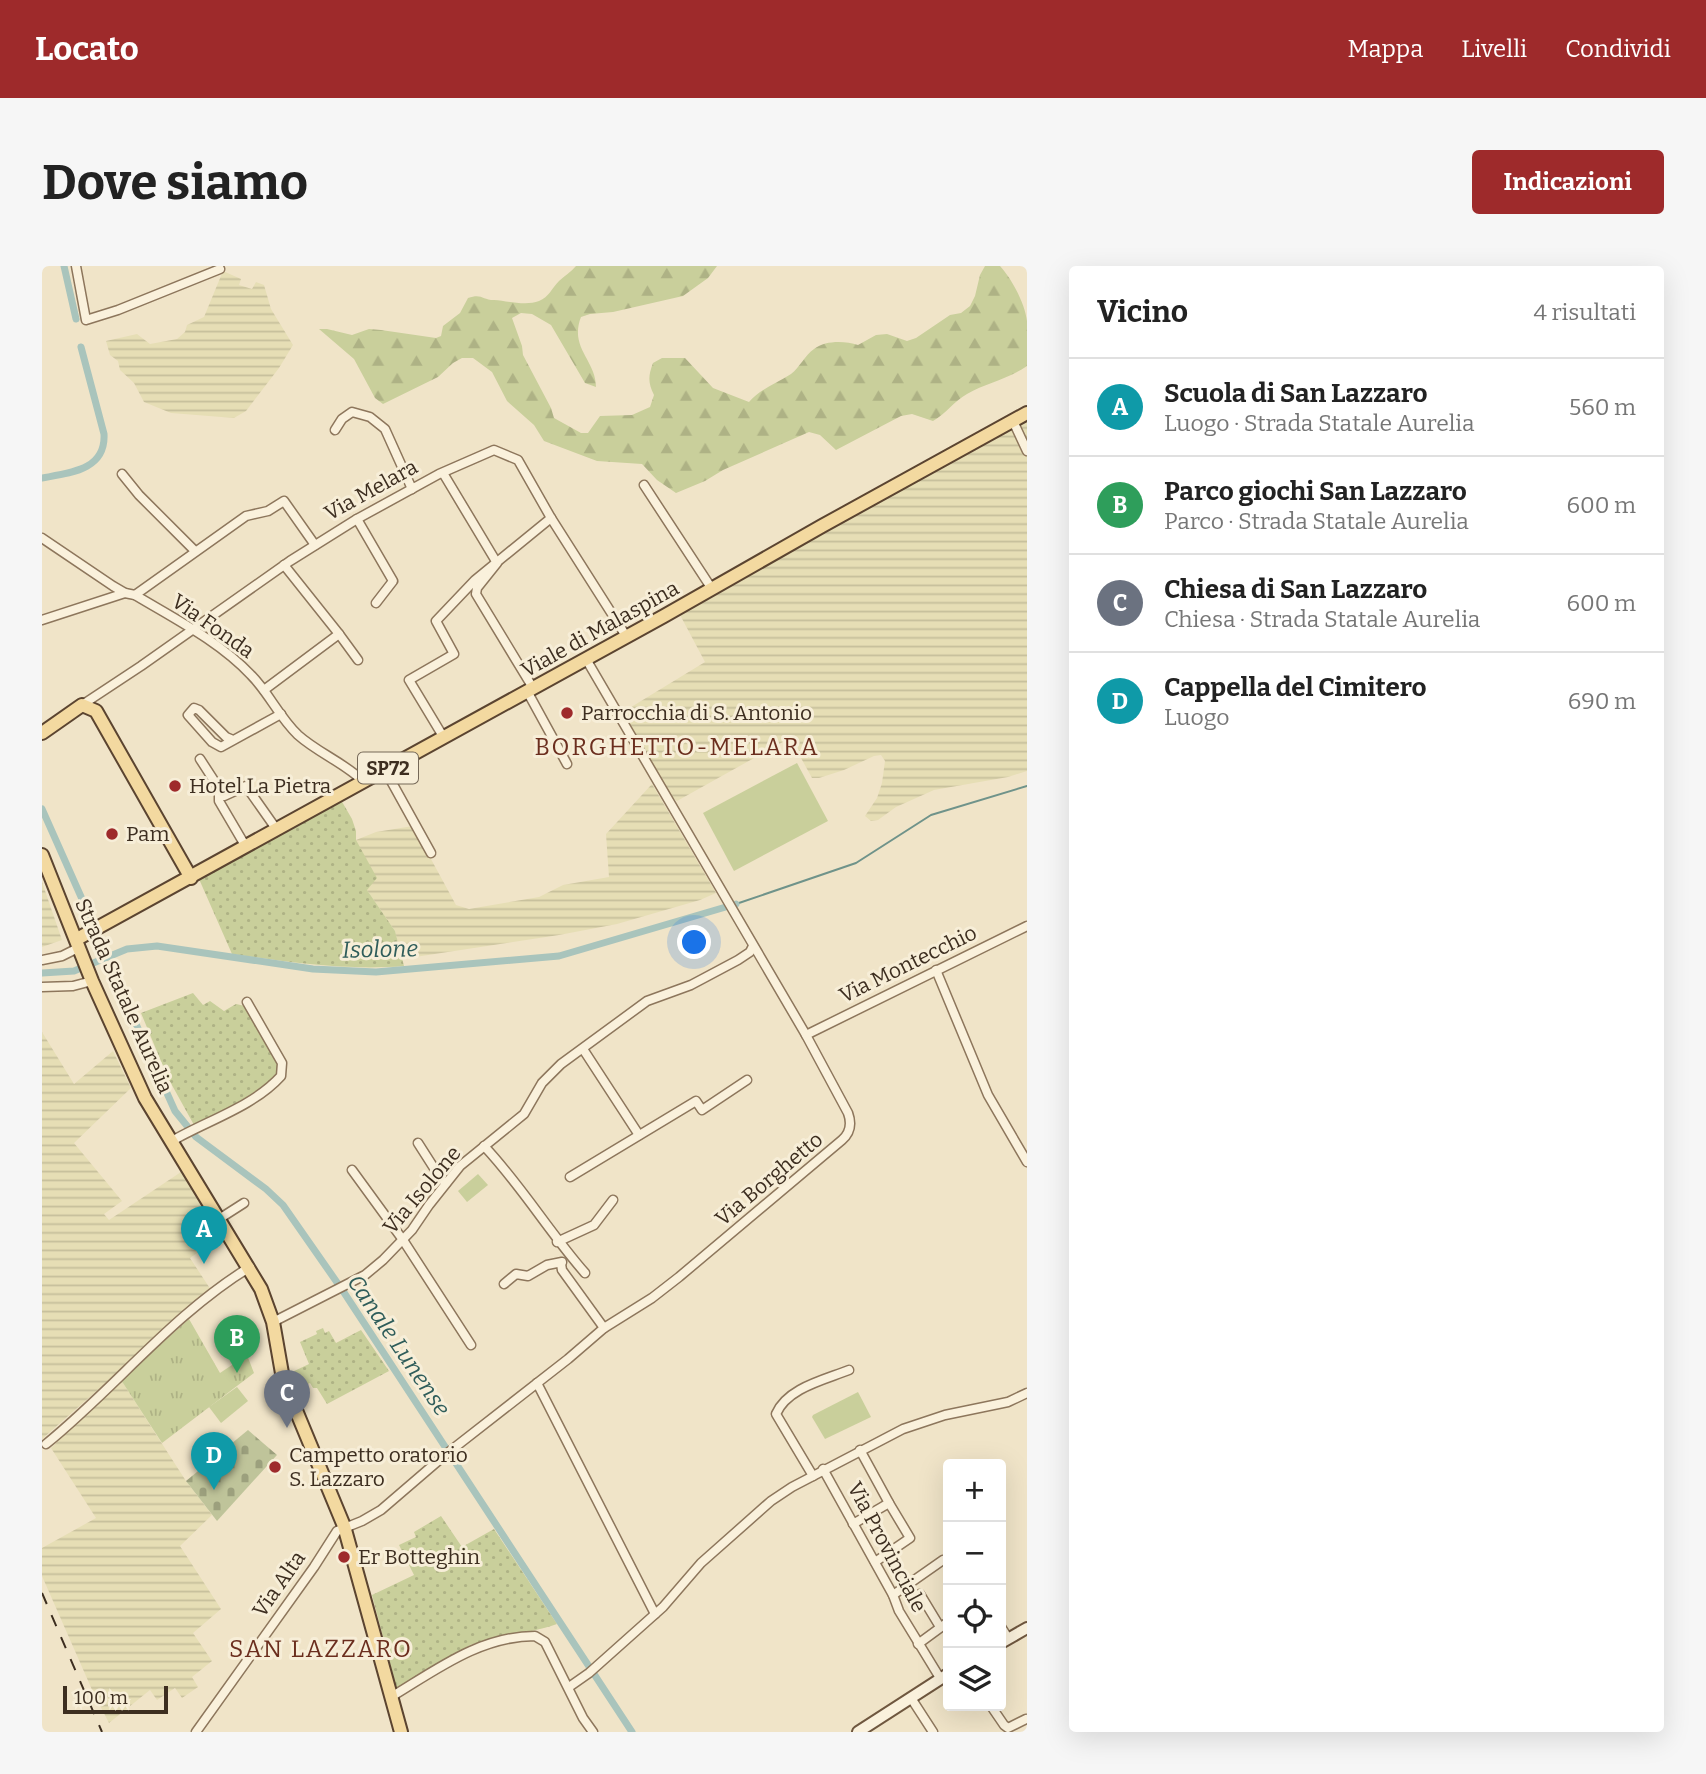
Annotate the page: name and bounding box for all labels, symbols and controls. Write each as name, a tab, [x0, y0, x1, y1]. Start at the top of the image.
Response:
text: Locato	[35, 29, 139, 69]
text: Mappa	[1347, 35, 1423, 63]
text: Livelli	[1461, 35, 1527, 63]
text: Condividi	[1565, 35, 1671, 63]
button: Indicazioni	[1472, 150, 1664, 214]
text: Dove siamo	[42, 153, 308, 212]
text: Vicino	[1097, 294, 1188, 330]
text: 4 risultati	[1534, 298, 1636, 326]
text: Scuola di San Lazzaro	[1164, 378, 1427, 409]
text: A	[1112, 393, 1128, 421]
text: 560 m	[1569, 393, 1636, 421]
text: Luogo · Strada Statale Aurelia	[1164, 409, 1474, 437]
street label: Via Melara	[320, 454, 423, 526]
text: Parco giochi San Lazzaro	[1164, 476, 1467, 507]
text: B	[1113, 491, 1127, 519]
text: 600 m	[1566, 491, 1636, 519]
text: Parco · Strada Statale Aurelia	[1164, 507, 1469, 535]
text: Chiesa di San Lazzaro	[1164, 574, 1427, 605]
street label: Viale di Malaspina	[517, 575, 684, 683]
street label: Via Fonda	[167, 588, 260, 664]
text: C	[1113, 589, 1127, 617]
text: 600 m	[1566, 589, 1636, 617]
text: Chiesa · Strada Statale Aurelia	[1164, 605, 1480, 633]
text: Cappella del Cimitero	[1164, 672, 1427, 703]
text: D	[1112, 687, 1128, 715]
text: 690 m	[1568, 687, 1636, 715]
place label: Parrocchia di S. Antonio	[581, 700, 812, 726]
text: Luogo	[1164, 703, 1230, 731]
marker: Parrocchia di S. Antonio	[559, 705, 575, 721]
district label: BORGHETTO-MELARA	[535, 733, 819, 761]
road number: SP72	[358, 752, 418, 783]
place label: Hotel La Pietra	[189, 773, 332, 799]
marker: Hotel La Pietra	[167, 778, 183, 794]
place label: Pam	[126, 821, 170, 847]
marker: Pam	[104, 826, 120, 842]
street label: Strada Statale Aurelia	[69, 894, 179, 1098]
street label: Via Montecchio	[835, 919, 981, 1009]
your location	[677, 925, 711, 959]
water label: Isolone	[342, 934, 419, 964]
street label: Via Borghetto	[710, 1126, 828, 1232]
street label: Via Isolone	[378, 1141, 466, 1239]
pin: A	[181, 1206, 227, 1264]
water label: Canale Lunense	[341, 1269, 457, 1421]
pin: B	[214, 1315, 260, 1373]
pin: C	[264, 1370, 310, 1428]
pin: D	[191, 1432, 237, 1490]
place label: Campetto oratorio S. Lazzaro	[289, 1442, 468, 1492]
marker: Campetto oratorio S. Lazzaro	[267, 1459, 283, 1475]
map controls	[943, 1459, 1006, 1711]
button: +	[943, 1459, 1006, 1522]
street label: Via Provinciale	[842, 1477, 932, 1617]
button: −	[943, 1522, 1006, 1585]
place label: Er Botteghin	[358, 1544, 480, 1570]
street label: Via Alta	[247, 1545, 311, 1622]
marker: Er Botteghin	[336, 1549, 352, 1565]
button: locate	[943, 1585, 1006, 1648]
district label: SAN LAZZARO	[229, 1635, 413, 1663]
button: layers	[943, 1648, 1006, 1711]
scale bar	[63, 1683, 168, 1715]
text: 100 m	[74, 1686, 128, 1709]

